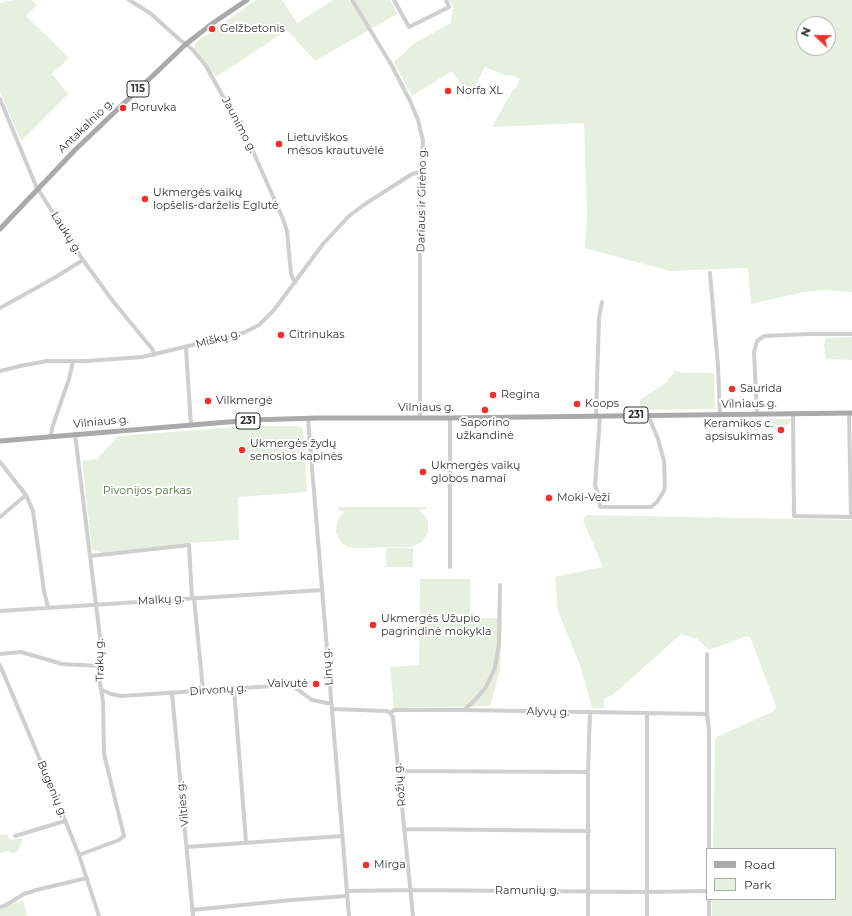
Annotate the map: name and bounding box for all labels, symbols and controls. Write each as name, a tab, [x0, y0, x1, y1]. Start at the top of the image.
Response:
north arrow	[796, 16, 836, 56]
place label: Gelžbetonis	[220, 22, 285, 36]
marker: Gelžbetonis	[207, 24, 217, 34]
text: N	[798, 25, 814, 39]
road number: 115	[127, 81, 149, 97]
place label: Norfa XL	[456, 84, 503, 98]
marker: Norfa XL	[443, 86, 453, 96]
street label: Jaunimo g.	[219, 95, 259, 155]
street label: Antakalnio g.	[56, 96, 116, 156]
place label: Poruvka	[131, 101, 176, 115]
marker: Poruvka	[118, 103, 128, 113]
place label: Lietuviškos mėsos krautuvėlė	[287, 131, 384, 157]
marker: Lietuviškos mėsos krautuvėlė	[274, 139, 284, 149]
street label: Dariaus ir Girėno g.	[414, 148, 430, 252]
place label: Ukmergės vaikų lopšelis-darželis Eglutė	[153, 186, 279, 212]
marker: Ukmergės vaikų lopšelis-darželis Eglutė	[140, 194, 150, 204]
street label: Laukų g.	[48, 210, 84, 256]
street label: Miškų g.	[194, 327, 242, 351]
place label: Citrinukas	[289, 328, 345, 342]
marker: Citrinukas	[276, 330, 286, 340]
place label: Saurida	[740, 382, 782, 396]
marker: Saurida	[727, 384, 737, 394]
place label: Regina	[501, 388, 540, 402]
marker: Regina	[488, 390, 498, 400]
place label: Vilkmergė	[216, 394, 273, 408]
marker: Vilkmergė	[203, 396, 213, 406]
place label: Koops	[585, 397, 619, 411]
street label: Vilniaus g.	[721, 397, 777, 411]
marker: Koops	[572, 399, 582, 409]
street label: Vilniaus g.	[398, 401, 454, 415]
marker: Saporino užkandinė	[480, 405, 490, 415]
road number: 231	[624, 407, 648, 423]
street label: Vilniaus g.	[73, 413, 129, 431]
road number: 231	[236, 413, 260, 429]
place label: Saporino užkandinė	[456, 416, 514, 442]
place label: Keramikos c. apsisukimas	[703, 417, 773, 443]
marker: Keramikos c. apsisukimas	[776, 425, 786, 435]
place label: Ukmergės žydų senosios kapinės	[250, 437, 343, 463]
marker: Ukmergės žydų senosios kapinės	[237, 445, 247, 455]
place label: Ukmergės vaikų globos namai	[431, 459, 520, 485]
marker: Ukmergės vaikų globos namai	[418, 467, 428, 477]
park label: Pivonijos parkas	[103, 484, 191, 498]
place label: Moki-Veži	[557, 491, 610, 505]
marker: Moki-Veži	[544, 493, 554, 503]
street label: Malkų g.	[137, 592, 185, 608]
place label: Ukmergės Užupio pagrindinė mokykla	[381, 612, 491, 638]
marker: Ukmergės Užupio pagrindinė mokykla	[368, 620, 378, 630]
street label: Trakų g.	[93, 638, 107, 682]
street label: Linų g.	[320, 648, 336, 686]
place label: Vaivutė	[267, 677, 308, 691]
marker: Vaivutė	[311, 679, 321, 689]
street label: Dirvonų g.	[189, 681, 247, 699]
street label: Alyvų g.	[526, 705, 570, 719]
street label: Bugenių g.	[34, 759, 70, 819]
street label: Rožių g.	[391, 763, 409, 807]
street label: Vilties g.	[174, 781, 192, 827]
legend	[706, 848, 836, 900]
text: Road	[744, 857, 775, 872]
place label: Mirga	[374, 858, 406, 872]
marker: Mirga	[361, 860, 371, 870]
text: Park	[744, 877, 771, 892]
street label: Ramunių g.	[495, 884, 559, 898]

